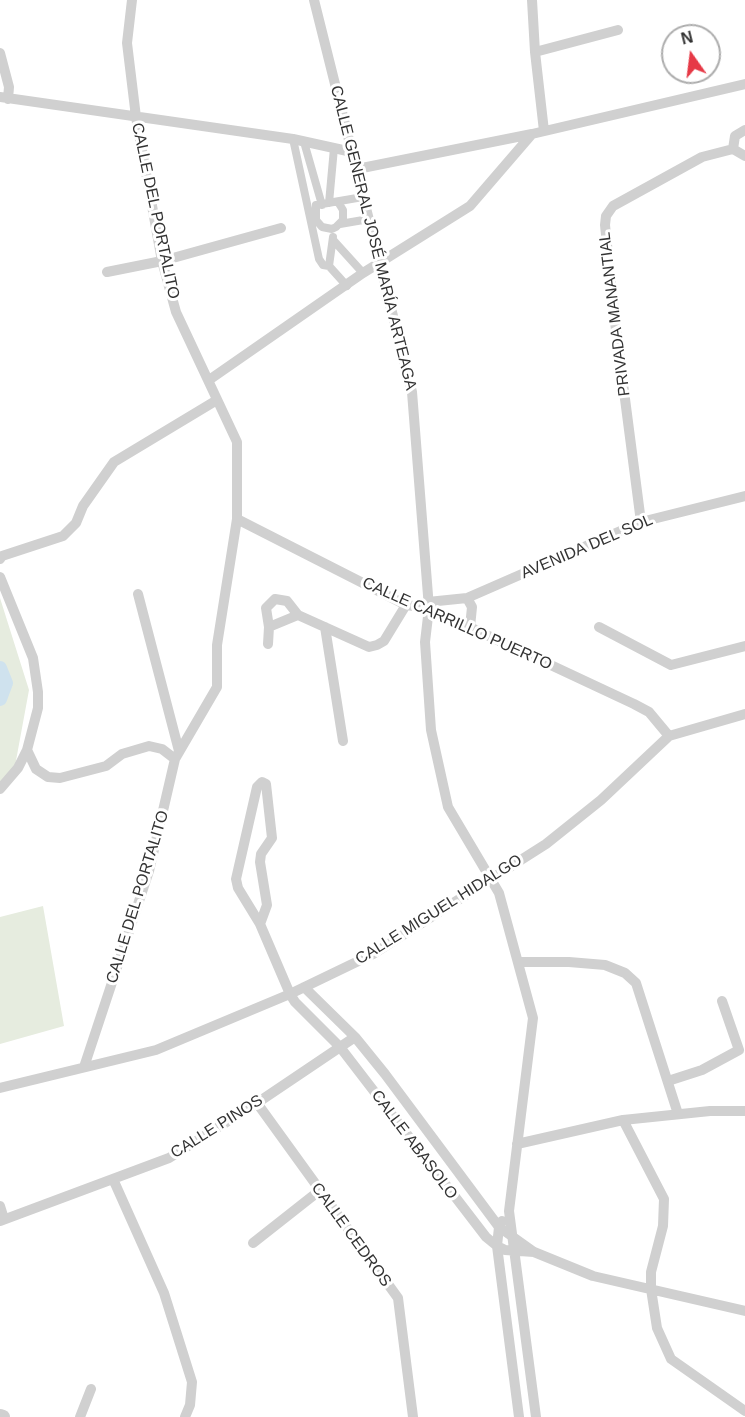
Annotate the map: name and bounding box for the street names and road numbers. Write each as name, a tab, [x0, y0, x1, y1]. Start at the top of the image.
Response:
street label: CALLE GENERAL JOSÉ MARÍA ARTEAGA	[326, 84, 420, 392]
street label: CALLE DEL PORTALITO	[127, 121, 183, 301]
street label: PRIVADA MANANTIAL	[595, 231, 635, 397]
street label: AVENIDA DEL SOL	[518, 511, 656, 583]
street label: CALLE CARRILLO PUERTO	[359, 573, 555, 675]
street label: CALLE DEL PORTALITO	[103, 808, 173, 986]
street label: CALLE MIGUEL HIDALGO	[352, 851, 526, 969]
street label: CALLE ABASOLO	[367, 1087, 461, 1203]
street label: CALLE PINOS	[167, 1091, 267, 1163]
street label: CALLE CEDROS	[307, 1179, 395, 1291]

